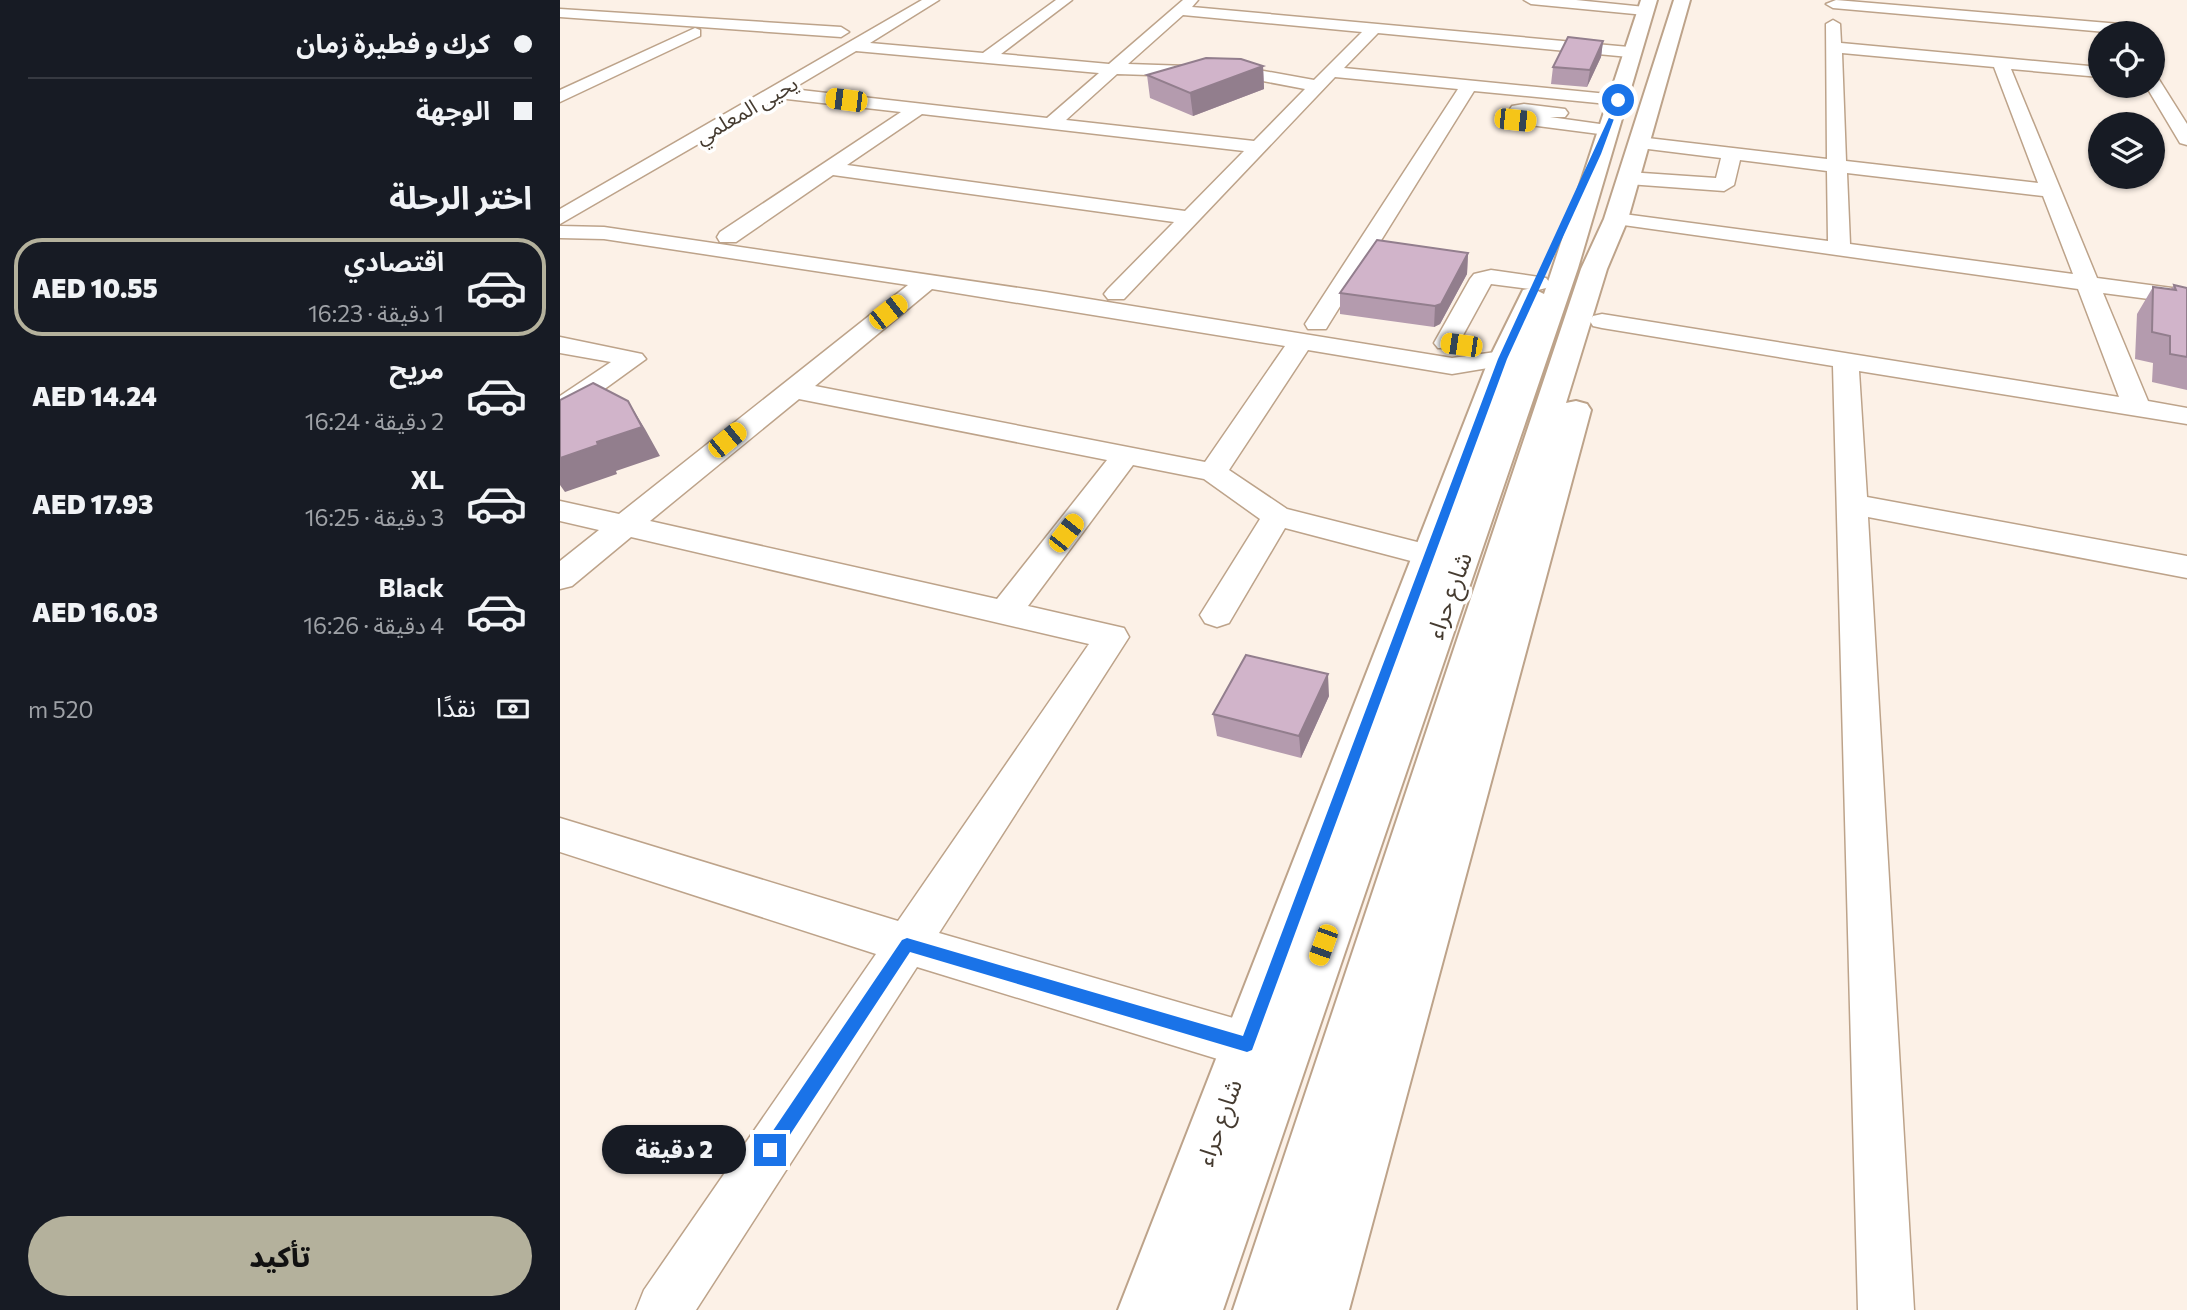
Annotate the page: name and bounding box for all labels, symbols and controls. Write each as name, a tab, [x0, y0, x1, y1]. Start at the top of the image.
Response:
map controls	[2088, 21, 2165, 189]
button: locate	[2088, 21, 2165, 98]
text: كرك و فطيرة زمان	[296, 27, 490, 58]
street label: يحيى المعلمي	[690, 70, 804, 153]
route start	[1602, 84, 1634, 116]
car	[824, 87, 869, 113]
text: الوجهة	[416, 94, 490, 125]
car	[1494, 107, 1537, 133]
button: layers	[2088, 112, 2165, 189]
text: اختر الرحلة	[389, 176, 532, 216]
text: اقتصادي	[344, 245, 444, 276]
icon: car	[465, 256, 528, 319]
text: AED 10.55	[32, 272, 158, 303]
car	[865, 291, 912, 333]
text: 1 دقيقة · 16:23	[308, 299, 444, 327]
car	[1439, 332, 1484, 358]
text: مريح	[389, 353, 444, 384]
icon: car	[465, 364, 528, 427]
text: AED 14.24	[32, 380, 157, 411]
text: 2 دقيقة · 16:24	[305, 407, 444, 435]
car	[705, 419, 750, 461]
text: XL	[410, 463, 444, 494]
icon: car	[465, 472, 528, 535]
text: AED 17.93	[32, 488, 153, 519]
text: 3 دقيقة · 16:25	[305, 503, 444, 531]
car	[1045, 510, 1088, 556]
street label: شارع حراء	[1419, 548, 1481, 644]
text: Black	[378, 571, 444, 602]
icon: car	[465, 580, 528, 643]
text: AED 16.03	[32, 596, 158, 627]
text: 4 دقيقة · 16:26	[303, 611, 444, 639]
icon: cash	[494, 690, 532, 728]
text: نقدًا	[436, 691, 476, 722]
text: 520 m	[28, 695, 93, 723]
car	[1306, 922, 1341, 968]
street label: شارع حراء	[1189, 1075, 1251, 1171]
callout: 2 دقيقة	[602, 1126, 746, 1174]
route end	[754, 1134, 786, 1166]
text: 2 دقيقة	[635, 1135, 713, 1163]
button: تأكيد	[28, 1216, 532, 1296]

